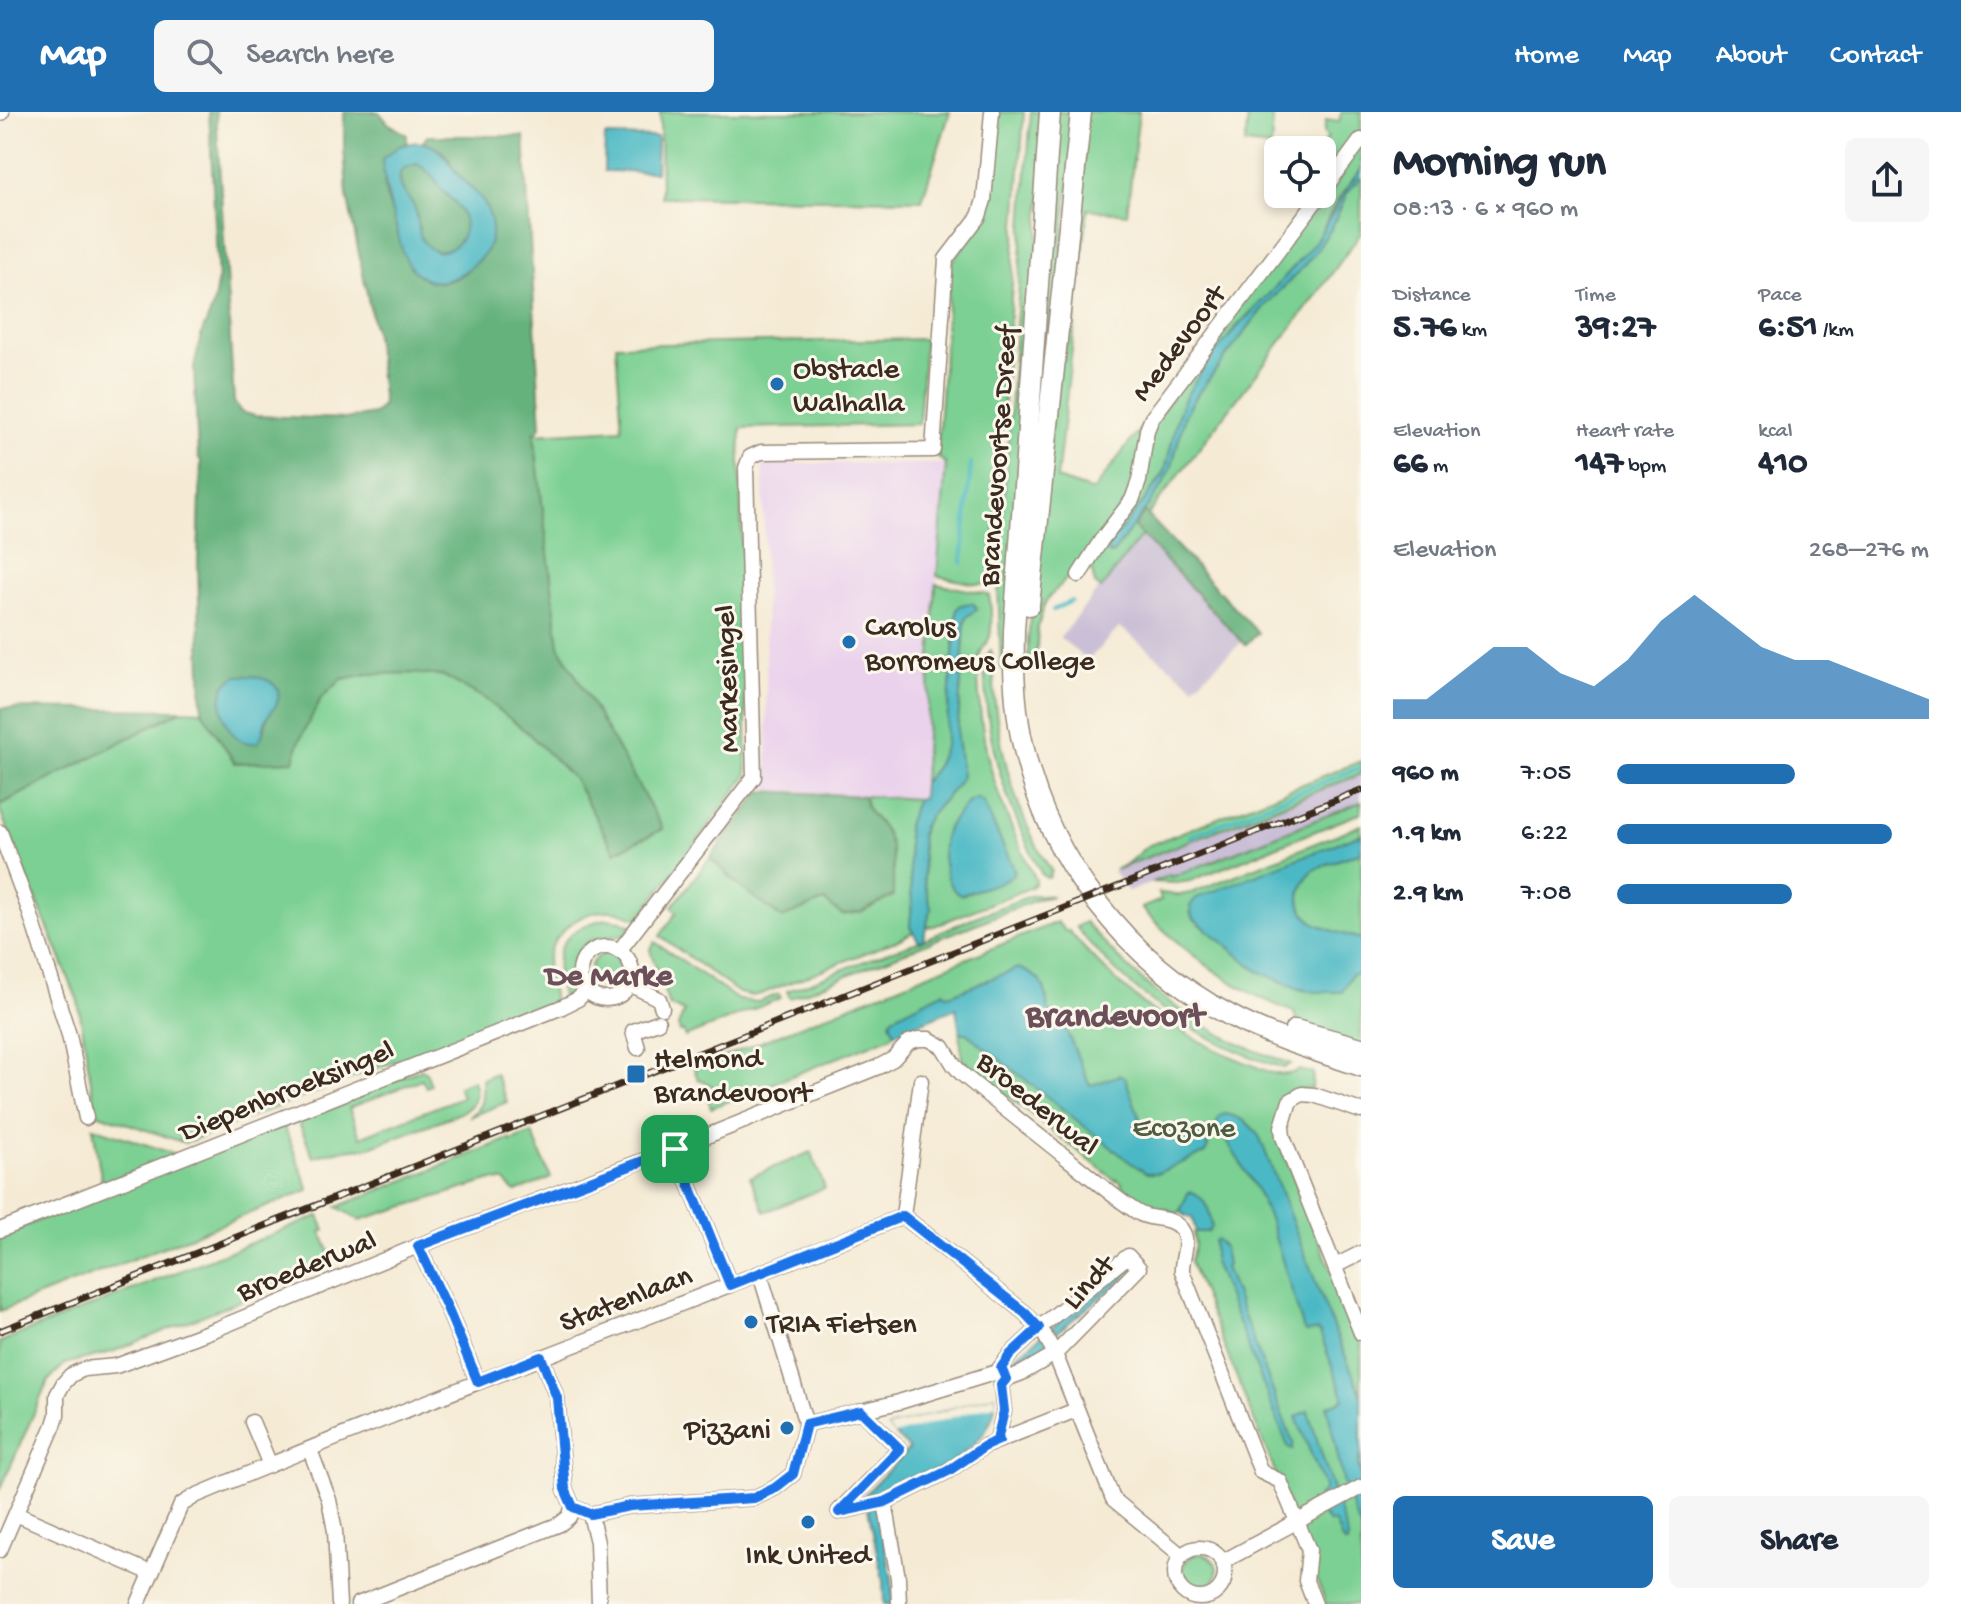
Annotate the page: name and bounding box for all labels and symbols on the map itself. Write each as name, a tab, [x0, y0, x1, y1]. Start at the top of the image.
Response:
street label: Medevoort	[1126, 277, 1237, 410]
street label: Brandevoortse Dreef	[974, 322, 1027, 589]
place label: Obstacle Walhalla	[793, 354, 906, 423]
marker: Obstacle Walhalla	[768, 375, 786, 393]
street label: Markesingel	[709, 604, 750, 753]
place label: Carolus Borromeus College	[864, 612, 1095, 681]
marker: Carolus Borromeus College	[840, 633, 858, 651]
district label: De Marke	[542, 959, 674, 997]
district label: Brandevoort	[1025, 999, 1207, 1039]
street label: Diepenbroeksingel	[174, 1034, 400, 1153]
place label: Helmond Brandevoort	[653, 1044, 814, 1113]
street label: Broederwal	[967, 1045, 1104, 1165]
marker: Helmond Brandevoort	[625, 1063, 647, 1085]
park label: Ecozone	[1133, 1113, 1236, 1148]
pin	[641, 1115, 709, 1183]
street label: Broederwal	[232, 1224, 382, 1312]
street label: Lindt	[1057, 1247, 1126, 1319]
street label: Statenlaan	[555, 1260, 698, 1342]
place label: TRIA Fietsen	[765, 1309, 917, 1344]
marker: TRIA Fietsen	[742, 1313, 760, 1331]
place label: Pizzani	[683, 1415, 771, 1450]
marker: Pizzani	[778, 1419, 796, 1437]
marker: Ink United	[799, 1513, 817, 1531]
place label: Ink United	[745, 1540, 873, 1575]

